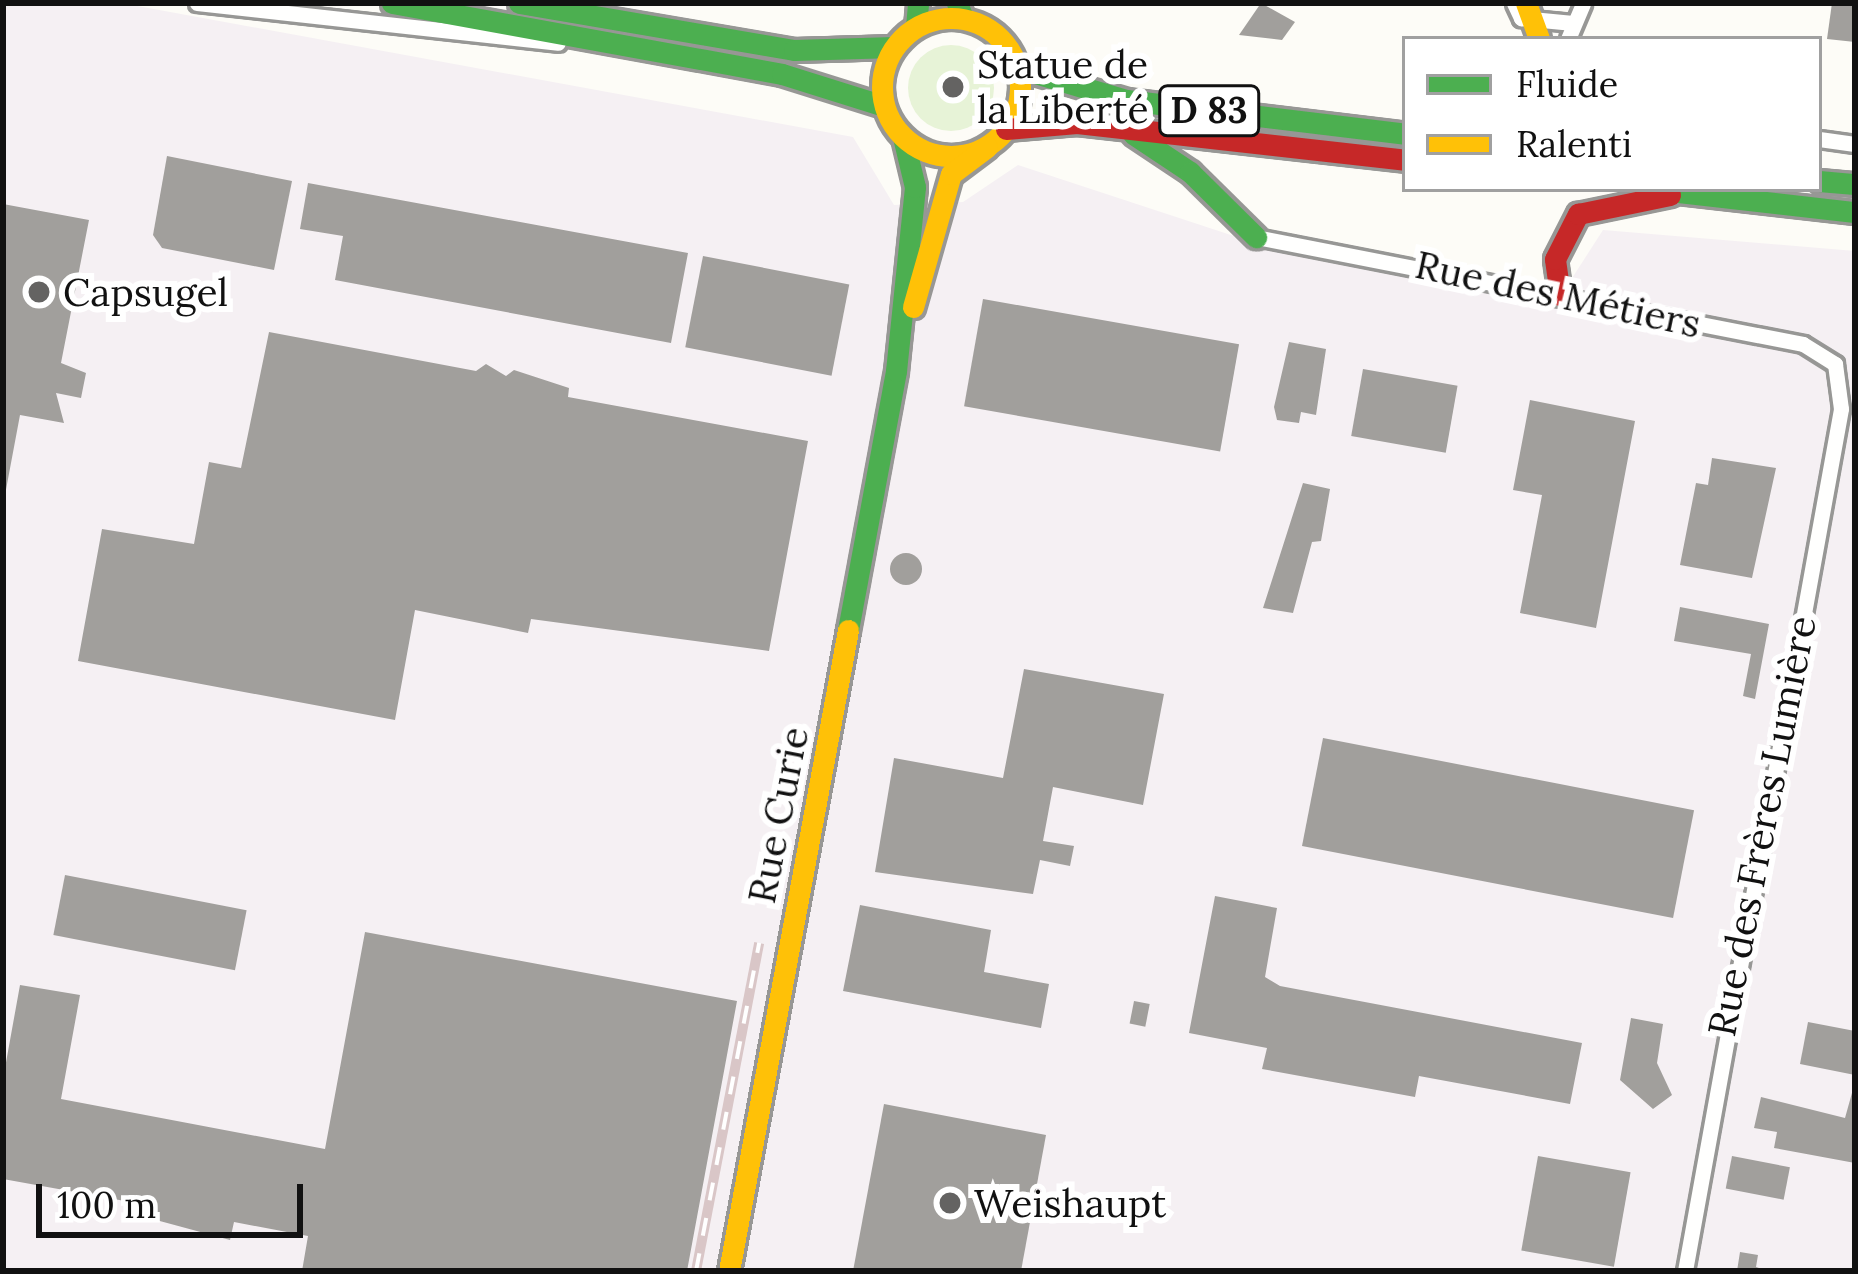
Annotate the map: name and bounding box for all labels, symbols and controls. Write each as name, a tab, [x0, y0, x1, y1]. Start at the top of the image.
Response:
legend	[1402, 36, 1822, 192]
place label: Statue de la Liberté	[977, 42, 1149, 133]
text: Fluide	[1516, 61, 1618, 107]
marker: Statue de la Liberté	[940, 74, 966, 100]
road number: D 83	[1158, 81, 1260, 141]
text: Ralenti	[1516, 121, 1632, 167]
street label: Rue des Métiers	[1411, 241, 1705, 347]
place label: Capsugel	[63, 269, 228, 315]
marker: Capsugel	[26, 279, 52, 305]
street label: Rue des Frères Lumière	[1698, 612, 1826, 1040]
street label: Rue Curie	[738, 723, 818, 907]
scale bar	[42, 1160, 309, 1234]
place label: Weishaupt	[974, 1180, 1166, 1226]
text: 100 m	[57, 1182, 156, 1228]
marker: Weishaupt	[937, 1190, 963, 1216]

